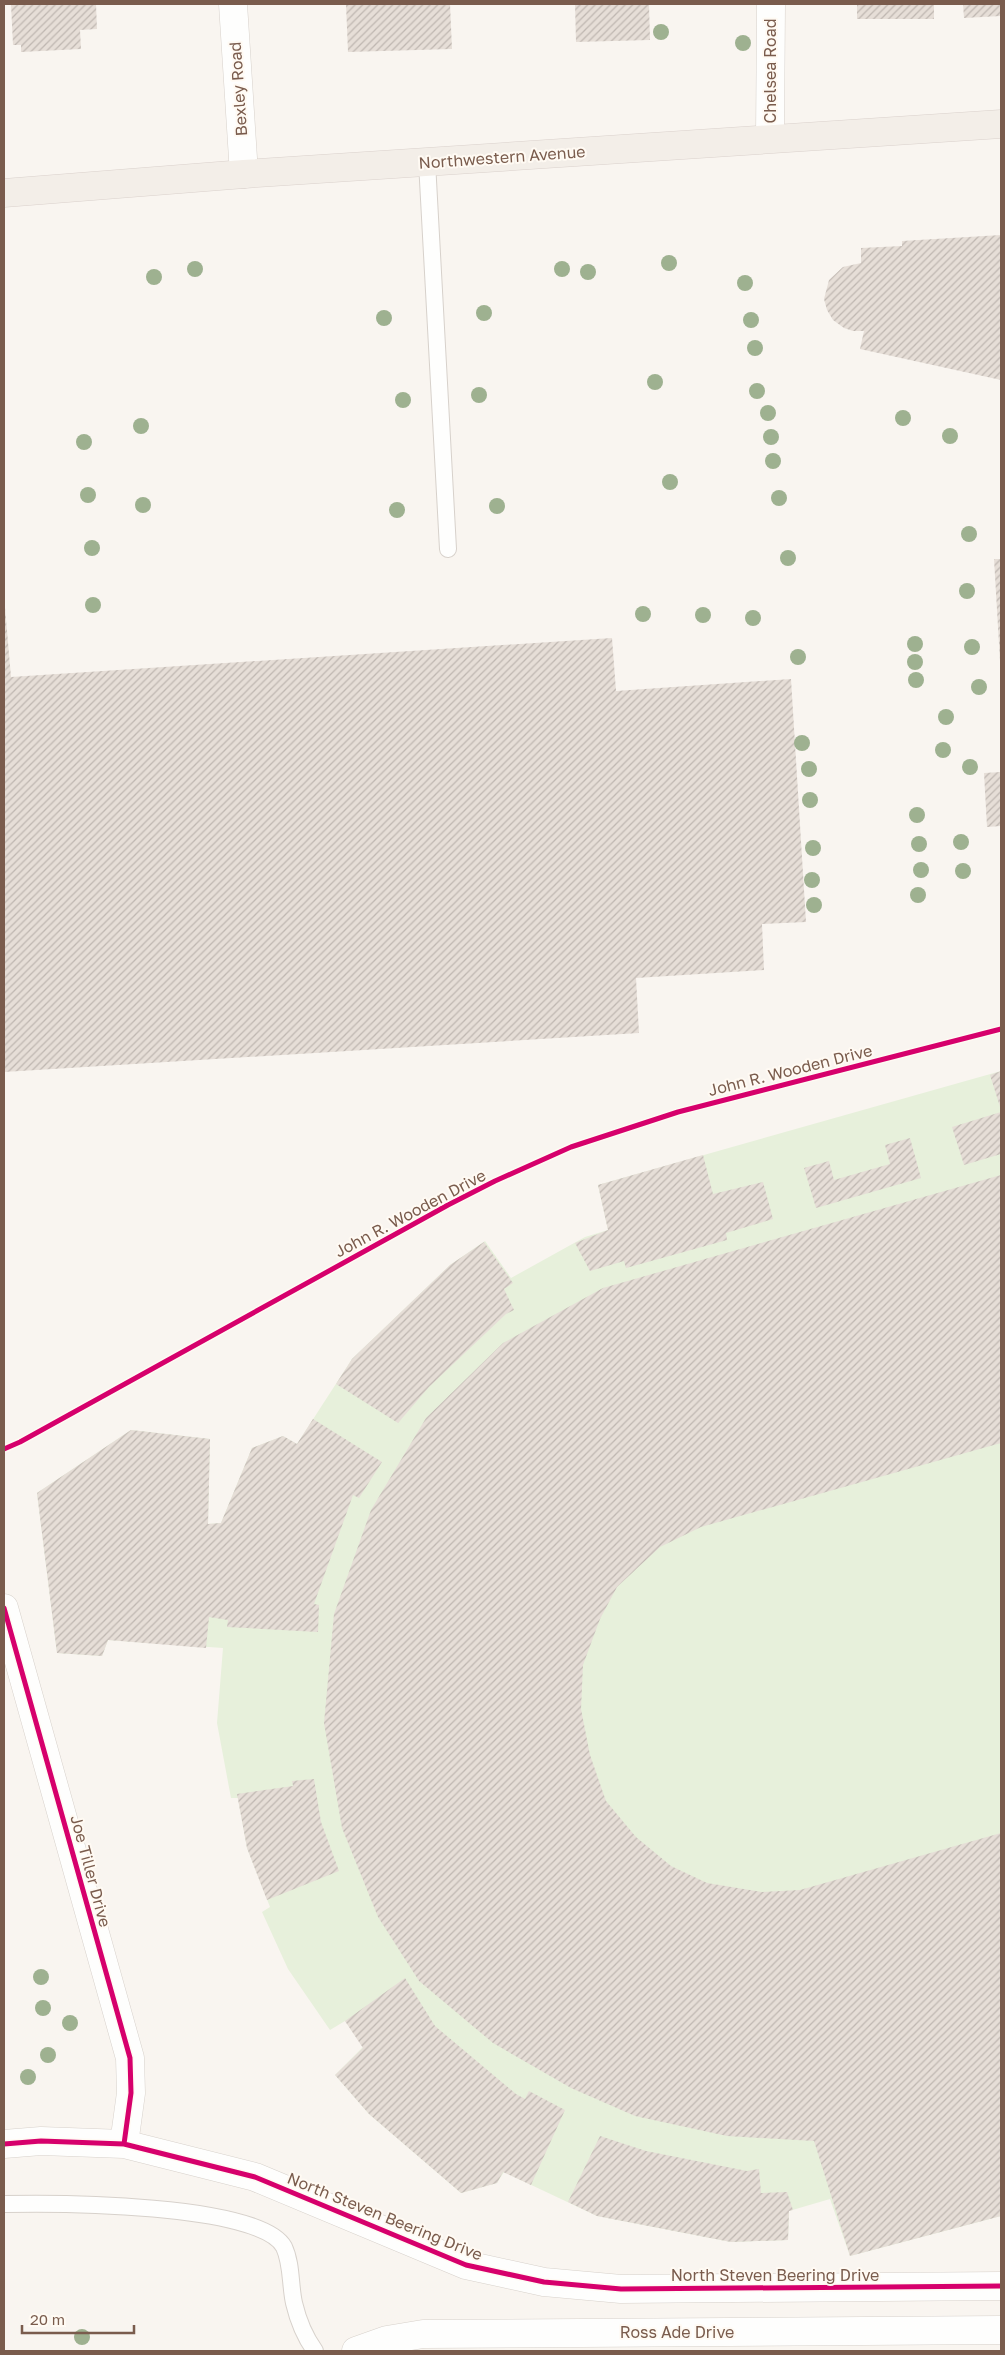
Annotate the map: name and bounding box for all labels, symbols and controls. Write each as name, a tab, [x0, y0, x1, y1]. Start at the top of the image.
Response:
street label: Chelsea Road	[760, 18, 780, 124]
street label: Bexley Road	[225, 41, 251, 137]
street label: Northwestern Avenue	[418, 141, 586, 173]
street label: John R. Wooden Drive	[706, 1040, 874, 1100]
street label: John R. Wooden Drive	[331, 1165, 489, 1261]
street label: Joe Tiller Drive	[66, 1813, 116, 1929]
street label: North Steven Beering Drive	[284, 2168, 486, 2264]
street label: North Steven Beering Drive	[671, 2265, 879, 2285]
scale bar	[22, 2302, 135, 2334]
text: 20 m	[30, 2310, 65, 2328]
street label: Ross Ade Drive	[620, 2322, 734, 2342]

